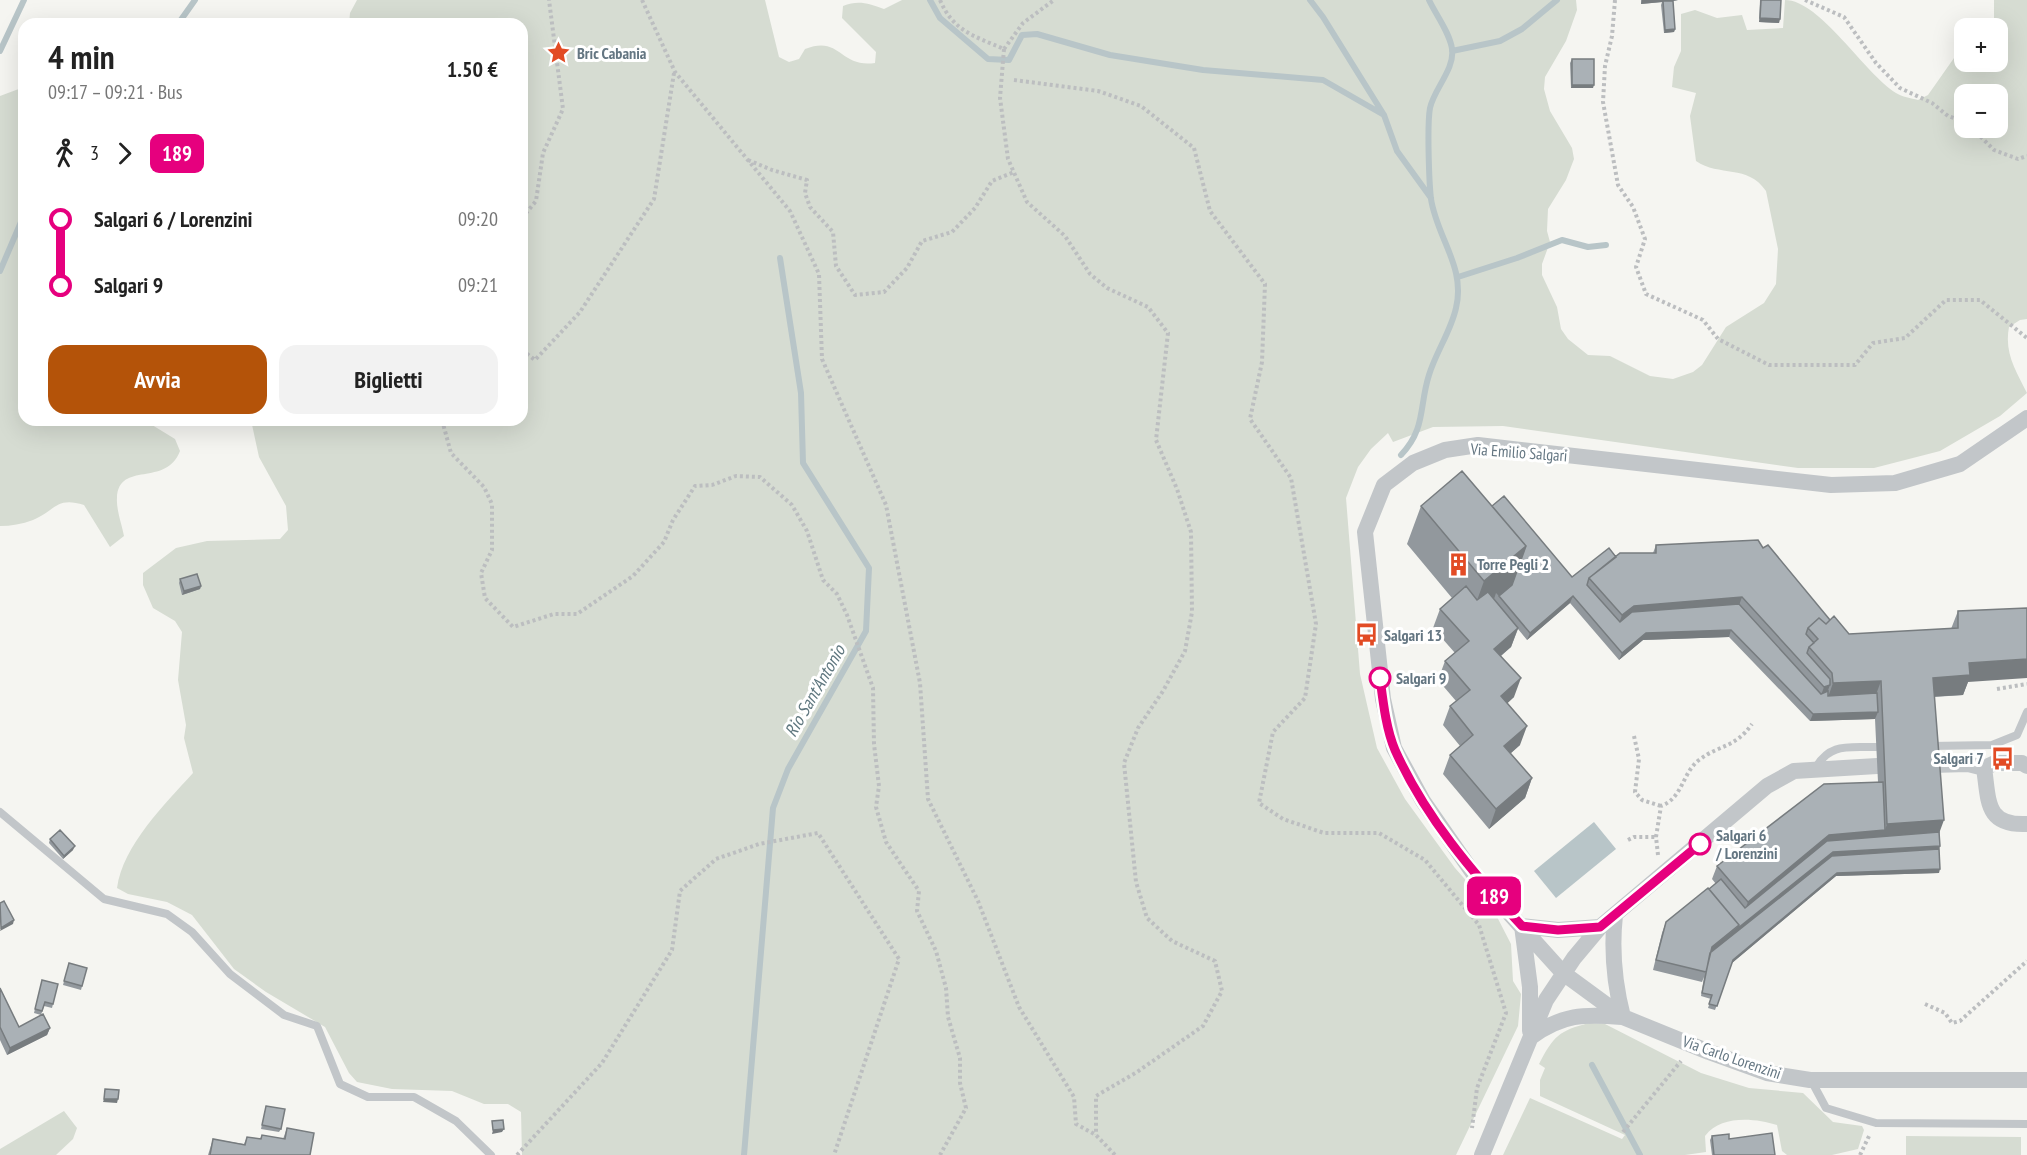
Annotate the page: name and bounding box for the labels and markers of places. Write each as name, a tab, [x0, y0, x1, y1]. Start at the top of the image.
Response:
place icon: Bric Cabania	[546, 40, 572, 66]
place label: Bric Cabania	[577, 43, 647, 63]
building icon: Torre Pegli 2	[1446, 551, 1472, 577]
place label: Torre Pegli 2	[1477, 554, 1549, 574]
bus stop icon: Salgari 13	[1353, 622, 1379, 648]
place label: Salgari 13	[1384, 625, 1442, 645]
marker: Salgari 9	[1369, 667, 1391, 689]
place label: Salgari 9	[1396, 668, 1446, 688]
bus stop icon: Salgari 7	[1989, 745, 2015, 771]
place label: Salgari 7	[1934, 748, 1984, 768]
place label: Salgari 6 / Lorenzini	[1715, 825, 1778, 863]
marker: Salgari 6 / Lorenzini	[1689, 833, 1711, 855]

